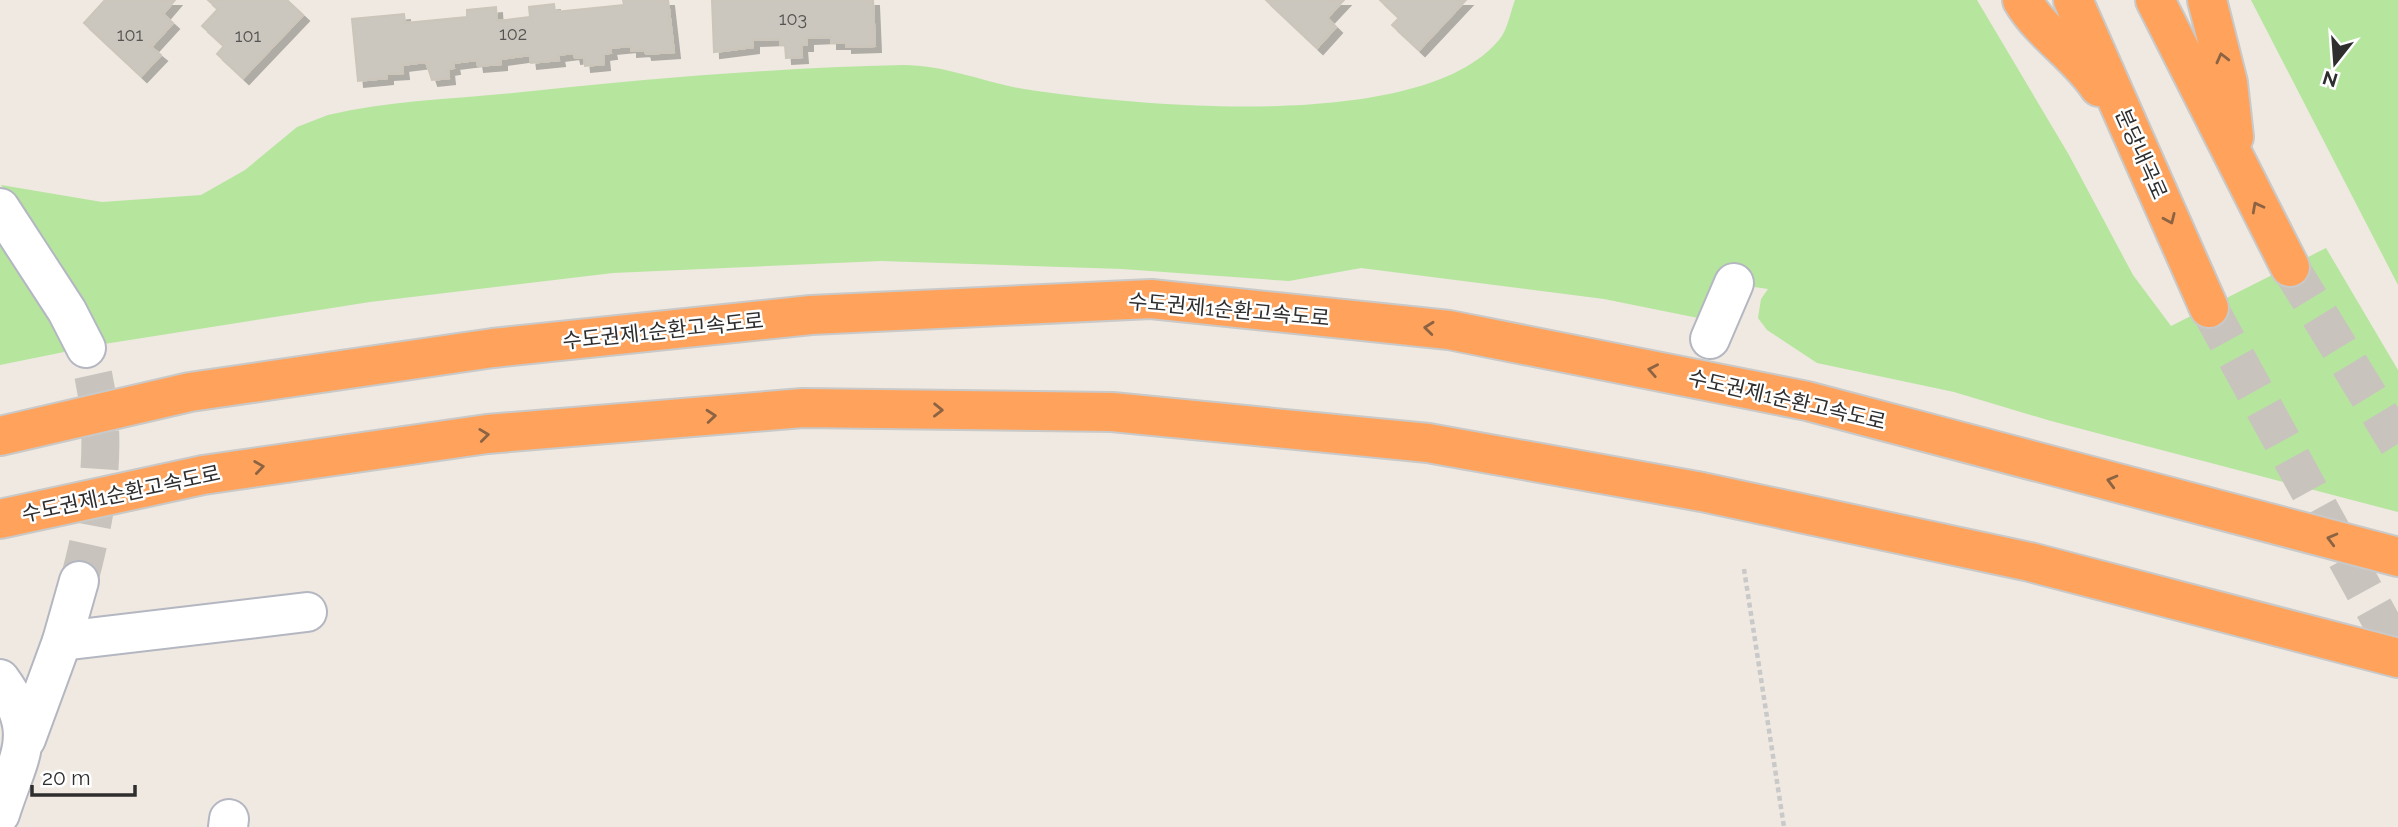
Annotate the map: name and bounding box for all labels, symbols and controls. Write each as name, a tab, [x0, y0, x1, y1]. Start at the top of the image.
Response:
house number: 103	[779, 8, 807, 29]
house number: 102	[499, 23, 527, 44]
house number: 101	[117, 24, 144, 45]
house number: 101	[235, 25, 262, 46]
north arrow	[2300, 28, 2370, 98]
one-way arrow	[2215, 52, 2230, 64]
text: N	[2320, 67, 2340, 92]
street label: 분당내곡로	[2110, 105, 2173, 203]
one-way arrow	[2252, 202, 2266, 214]
one-way arrow	[2162, 212, 2176, 224]
street label: 수도권제1순환고속도로	[1127, 288, 1331, 331]
street label: 수도권제1순환고속도로	[561, 308, 765, 354]
one-way arrow	[1424, 321, 1435, 336]
one-way arrow	[1647, 364, 1659, 379]
street label: 수도권제1순환고속도로	[1686, 365, 1888, 434]
one-way arrow	[933, 402, 944, 418]
one-way arrow	[706, 409, 717, 424]
one-way arrow	[478, 427, 490, 442]
street label: 수도권제1순환고속도로	[19, 460, 222, 527]
one-way arrow	[253, 460, 265, 475]
one-way arrow	[2106, 475, 2118, 490]
one-way arrow	[2326, 533, 2338, 547]
scale bar	[32, 754, 135, 798]
text: 20 m	[42, 765, 90, 790]

